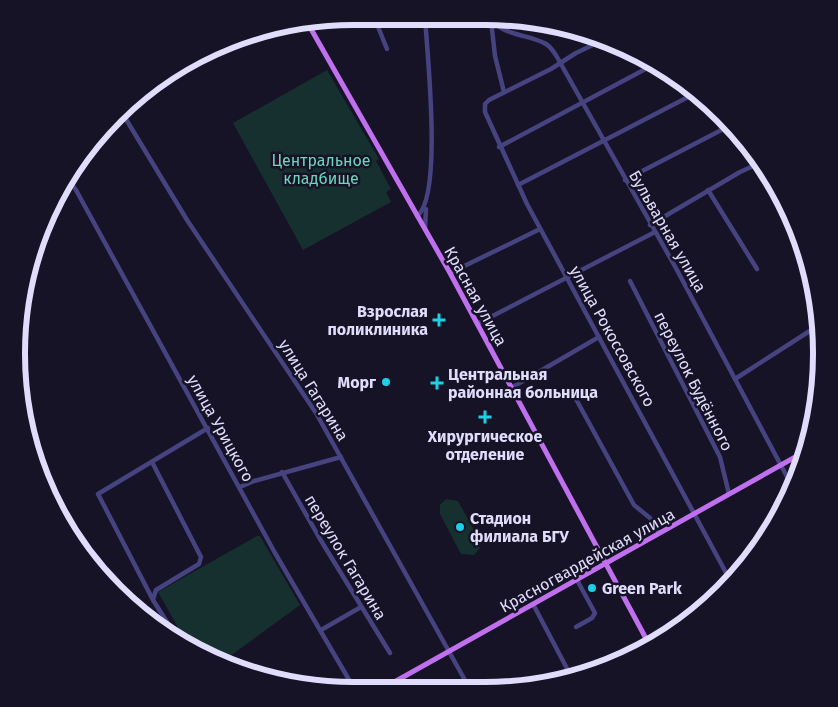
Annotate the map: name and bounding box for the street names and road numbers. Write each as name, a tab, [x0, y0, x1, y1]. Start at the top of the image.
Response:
street label: Бульварная улица	[625, 167, 710, 295]
street label: Красная улица	[440, 243, 511, 349]
street label: улица Рокоссовского	[566, 262, 659, 410]
street label: переулок Будённого	[650, 308, 737, 454]
street label: улица Гагарина	[275, 336, 352, 445]
street label: улица Урицкого	[183, 371, 258, 485]
street label: переулок Гагарина	[301, 491, 390, 623]
street label: Красногвардейская улица	[496, 504, 678, 616]

